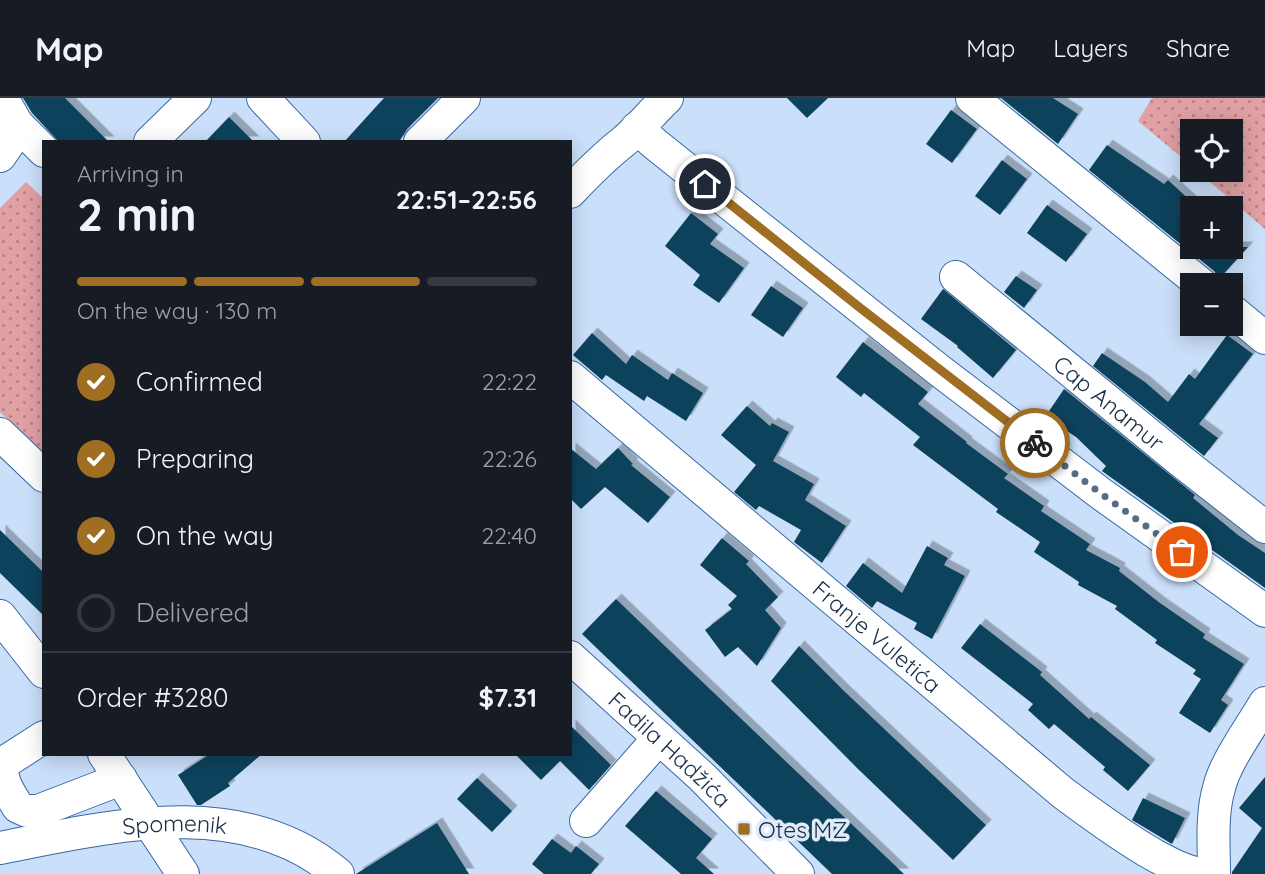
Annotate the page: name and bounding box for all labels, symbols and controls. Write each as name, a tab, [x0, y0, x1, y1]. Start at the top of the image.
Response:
text: Map	[35, 28, 103, 69]
text: Map	[966, 33, 1015, 63]
text: Layers	[1053, 33, 1128, 63]
text: Share	[1166, 33, 1230, 63]
map controls	[1180, 119, 1243, 336]
button: locate	[1180, 119, 1243, 182]
pin	[675, 154, 735, 214]
text: Arriving in	[77, 159, 184, 188]
icon: home	[686, 165, 724, 203]
text: 22:51–22:56	[396, 183, 537, 216]
text: 2 min	[77, 185, 197, 243]
button: +	[1180, 196, 1243, 259]
button: −	[1180, 273, 1243, 336]
text: On the way · 130 m	[77, 296, 277, 325]
street label: Cap Anamur	[1048, 349, 1171, 456]
icon: check	[77, 363, 115, 401]
text: Confirmed	[136, 365, 263, 398]
text: 22:22	[482, 367, 537, 396]
courier	[1000, 408, 1070, 478]
icon: bike	[1016, 424, 1054, 462]
icon: check	[77, 440, 115, 478]
text: Preparing	[136, 442, 254, 475]
text: 22:26	[482, 444, 537, 473]
icon: check	[77, 517, 115, 555]
text: On the way	[136, 519, 274, 552]
text: 22:40	[481, 521, 537, 550]
pin	[1152, 522, 1212, 582]
icon: bag	[1163, 533, 1201, 571]
street label: Franje Vuletića	[807, 574, 947, 699]
text: Delivered	[136, 596, 249, 629]
text: Order #3280	[77, 681, 228, 714]
text: $7.31	[478, 681, 537, 714]
street label: Fadila Hadžića	[603, 685, 738, 813]
street label: Spomenik	[121, 808, 229, 841]
place label: Otes MZ	[758, 815, 847, 844]
marker: Otes MZ	[736, 821, 752, 837]

